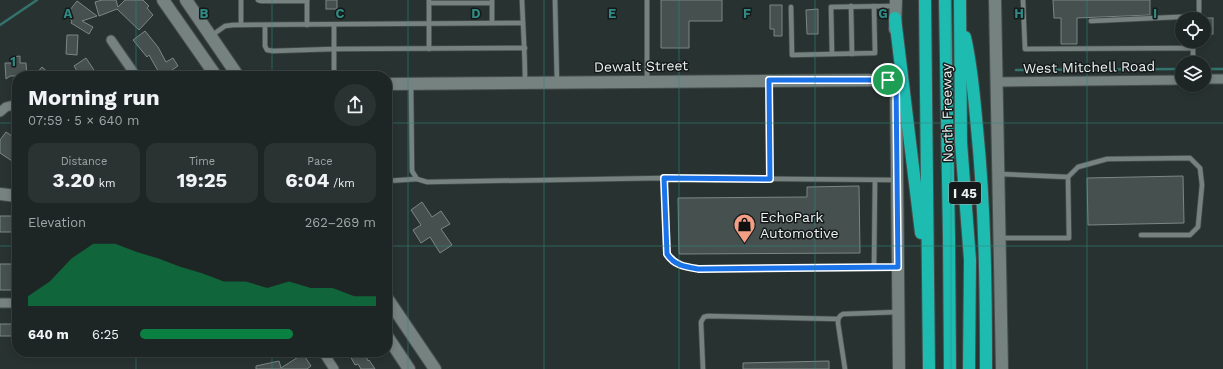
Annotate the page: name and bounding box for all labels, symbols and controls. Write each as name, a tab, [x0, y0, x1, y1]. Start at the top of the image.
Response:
text: A	[64, 6, 73, 21]
text: B	[200, 6, 209, 21]
text: C	[336, 6, 345, 21]
text: D	[471, 6, 481, 21]
text: E	[608, 6, 616, 21]
text: F	[743, 6, 751, 21]
text: G	[878, 6, 888, 21]
text: H	[1014, 6, 1024, 21]
text: I	[1153, 6, 1157, 21]
map controls	[1175, 12, 1211, 92]
button: locate	[1175, 12, 1211, 48]
text: 1	[10, 54, 16, 69]
button: layers	[1175, 56, 1211, 92]
street label: Dewalt Street	[594, 57, 688, 75]
street label: West Mitchell Road	[1023, 58, 1155, 76]
pin	[871, 63, 905, 97]
street label: North Freeway	[938, 63, 956, 163]
icon: arrive	[877, 69, 899, 91]
button: share	[334, 84, 376, 126]
text: Morning run	[28, 85, 160, 110]
text: 07:59 · 5 × 640 m	[28, 113, 139, 128]
text: Distance	[61, 155, 107, 168]
text: Time	[189, 155, 215, 168]
text: Pace	[307, 155, 333, 168]
text: 3.20	[53, 168, 95, 192]
text: 19:25	[177, 168, 227, 192]
text: 6:04	[285, 168, 329, 192]
text: km	[95, 177, 115, 190]
text: /km	[329, 177, 355, 190]
road number: I 45	[949, 182, 981, 204]
place label: EchoPark Automotive	[760, 209, 839, 241]
shop icon: EchoPark Automotive	[731, 212, 757, 245]
text: Elevation	[28, 215, 86, 230]
text: 262–269 m	[305, 215, 376, 230]
text: 640 m	[28, 327, 69, 342]
text: 6:25	[92, 327, 119, 342]

